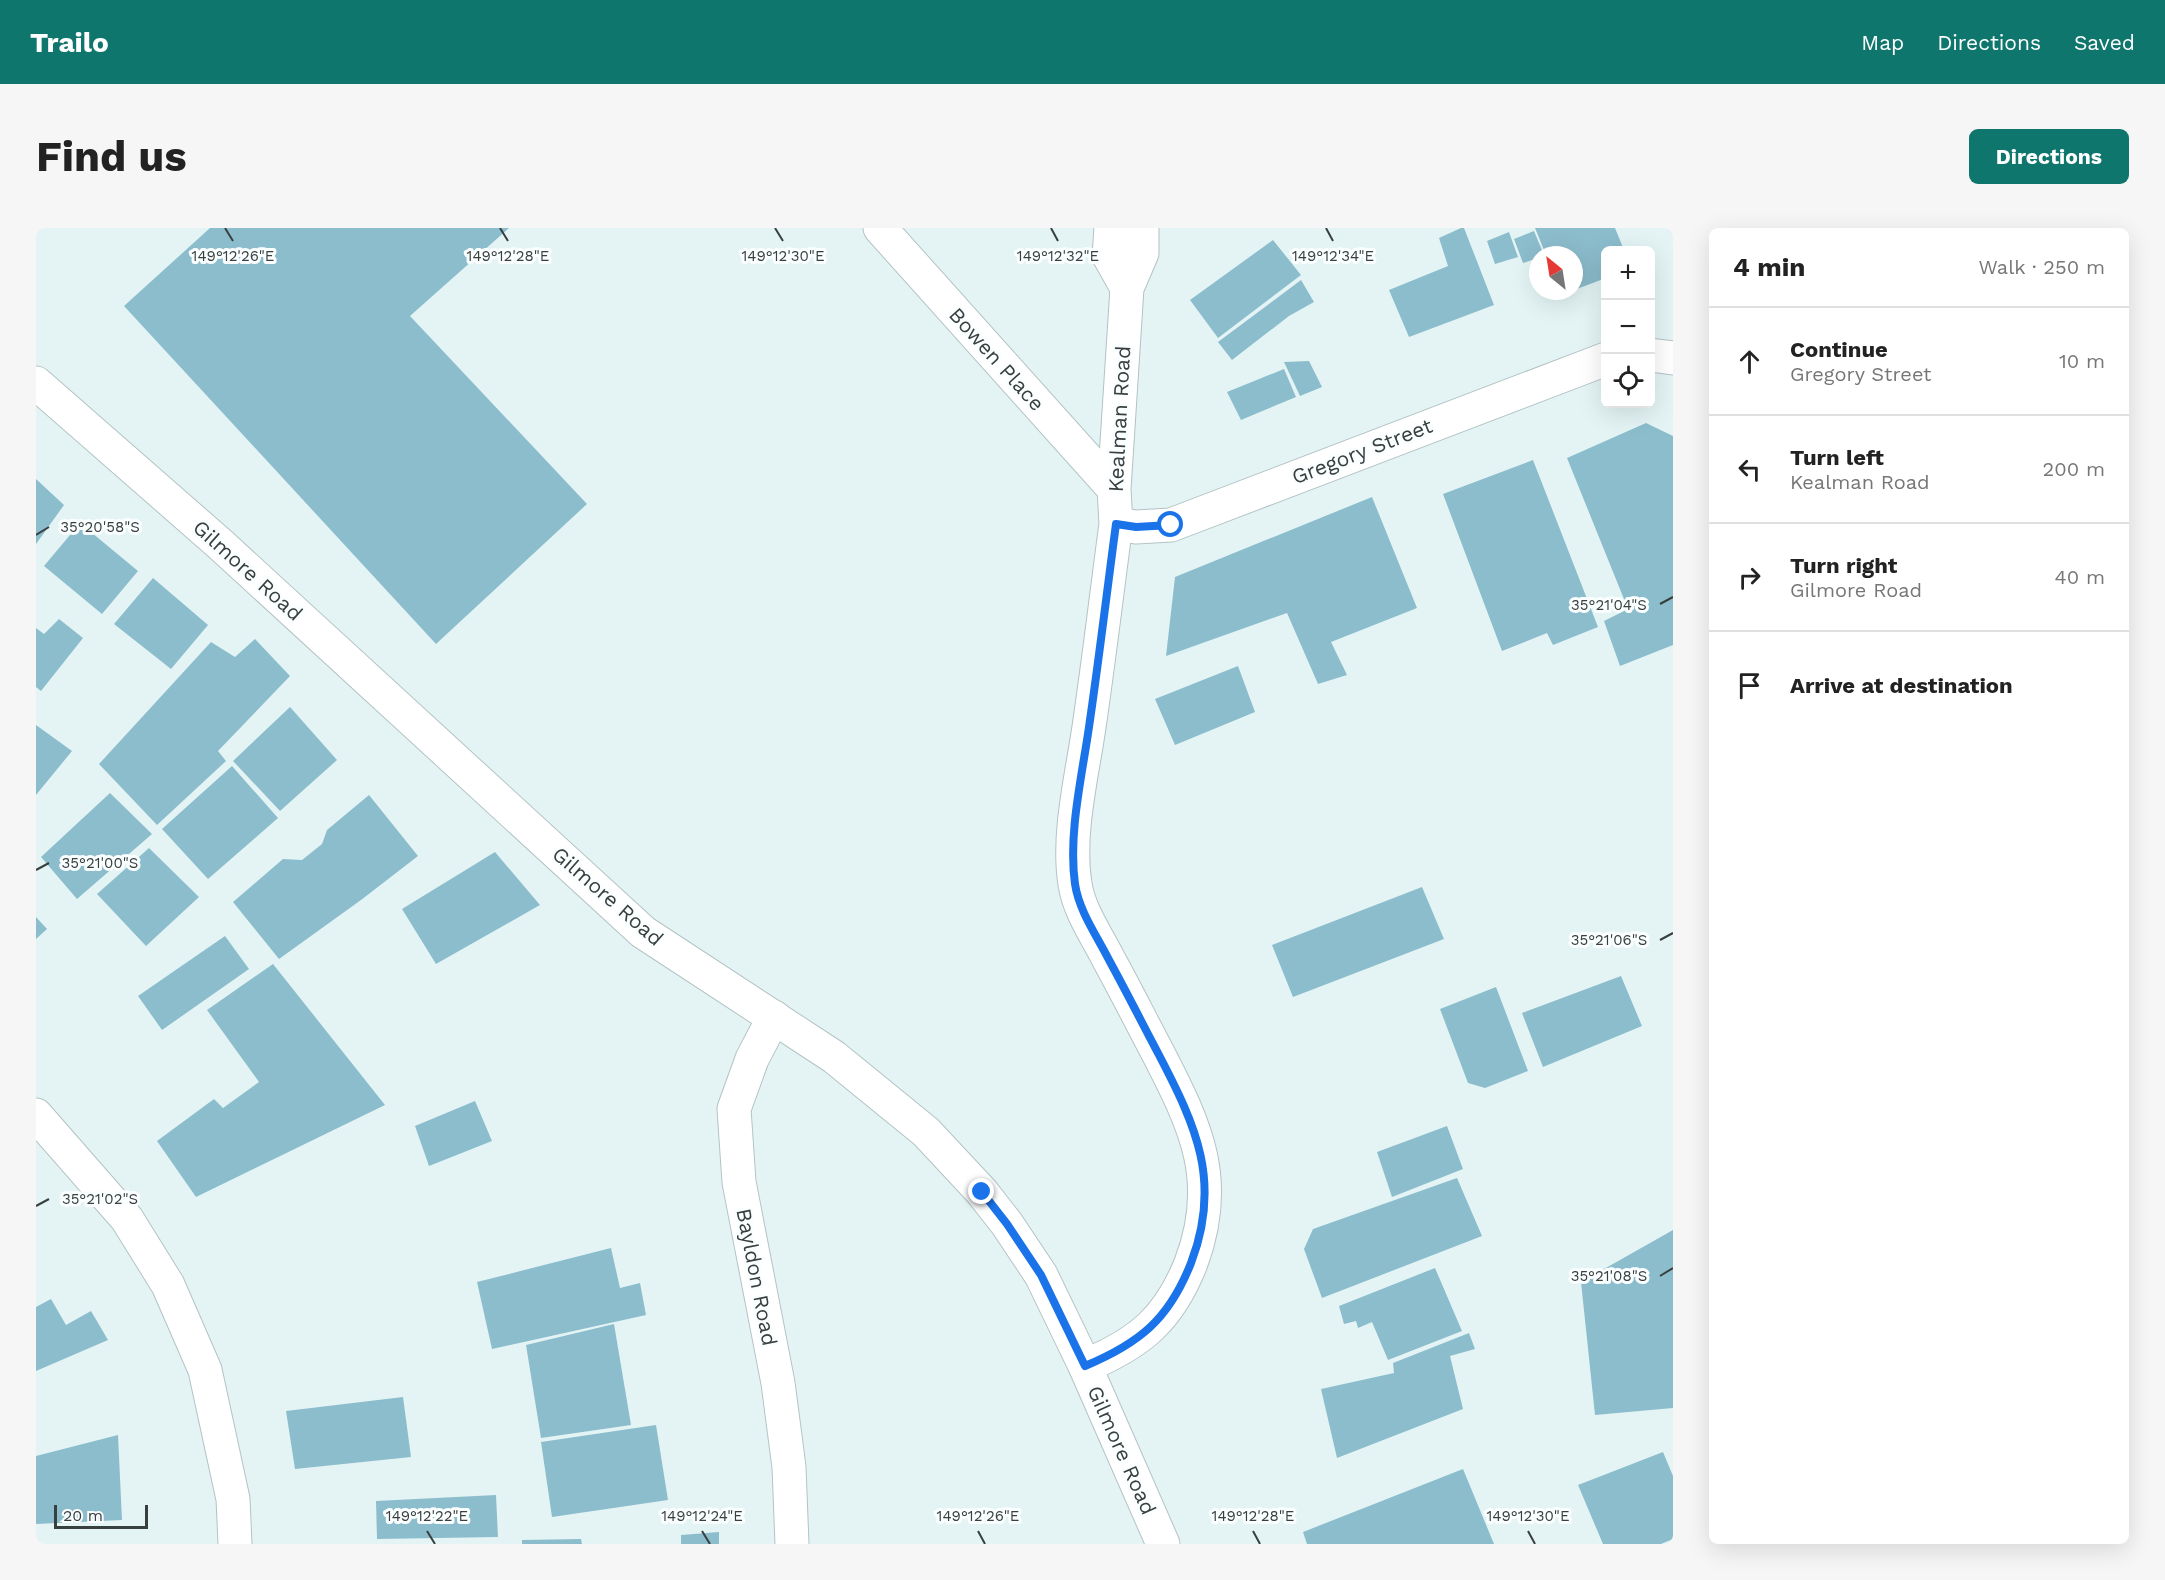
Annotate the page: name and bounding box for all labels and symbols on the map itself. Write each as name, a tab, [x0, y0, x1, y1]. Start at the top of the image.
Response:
north arrow	[1529, 246, 1583, 300]
text: 149°12'26"E	[192, 247, 274, 265]
text: 149°12'28"E	[467, 247, 549, 265]
text: 149°12'30"E	[742, 247, 824, 265]
text: 149°12'32"E	[1017, 247, 1099, 265]
text: 149°12'34"E	[1292, 247, 1374, 265]
street label: Bowen Place	[944, 302, 1050, 416]
street label: Kealman Road	[1103, 345, 1135, 493]
street label: Gregory Street	[1288, 413, 1436, 489]
route start	[1157, 511, 1183, 537]
street label: Gilmore Road	[188, 514, 308, 626]
text: 35°20'58"S	[60, 518, 140, 536]
text: 35°21'04"S	[1571, 596, 1647, 614]
street label: Gilmore Road	[547, 841, 669, 951]
text: 35°21'00"S	[62, 854, 138, 872]
text: 35°21'06"S	[1571, 931, 1647, 949]
route end	[968, 1178, 994, 1204]
text: 35°21'02"S	[62, 1190, 138, 1208]
street label: Bayldon Road	[731, 1206, 783, 1348]
text: 35°21'08"S	[1571, 1267, 1647, 1285]
street label: Gilmore Road	[1082, 1382, 1162, 1518]
scale bar	[54, 1502, 148, 1530]
text: 149°12'22"E	[386, 1507, 468, 1525]
text: 149°12'24"E	[661, 1507, 743, 1525]
text: 149°12'26"E	[937, 1507, 1019, 1525]
text: 149°12'28"E	[1212, 1507, 1294, 1525]
text: 149°12'30"E	[1487, 1507, 1569, 1525]

